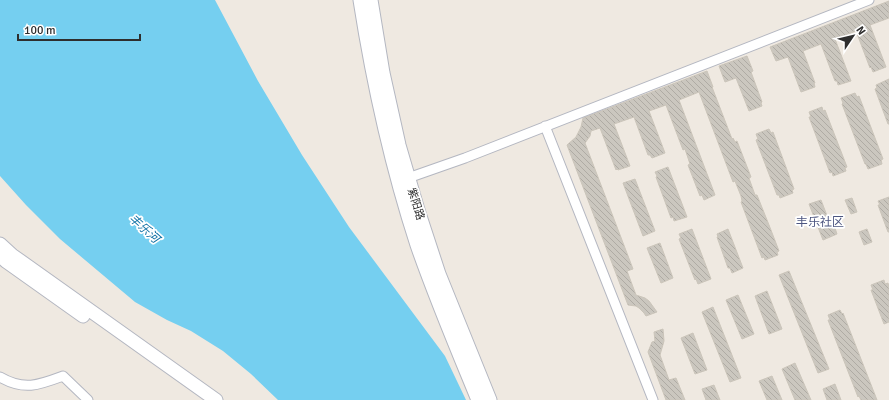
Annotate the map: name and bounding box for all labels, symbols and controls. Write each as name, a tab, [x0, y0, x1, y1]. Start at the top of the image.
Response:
scale bar	[18, 16, 140, 42]
north arrow	[833, 16, 873, 56]
text: 100 m	[24, 23, 56, 38]
text: N	[853, 24, 868, 37]
street label: 紫阳路	[405, 186, 427, 222]
water label: 丰乐河	[126, 211, 164, 248]
district label: 丰乐社区	[796, 215, 844, 230]

